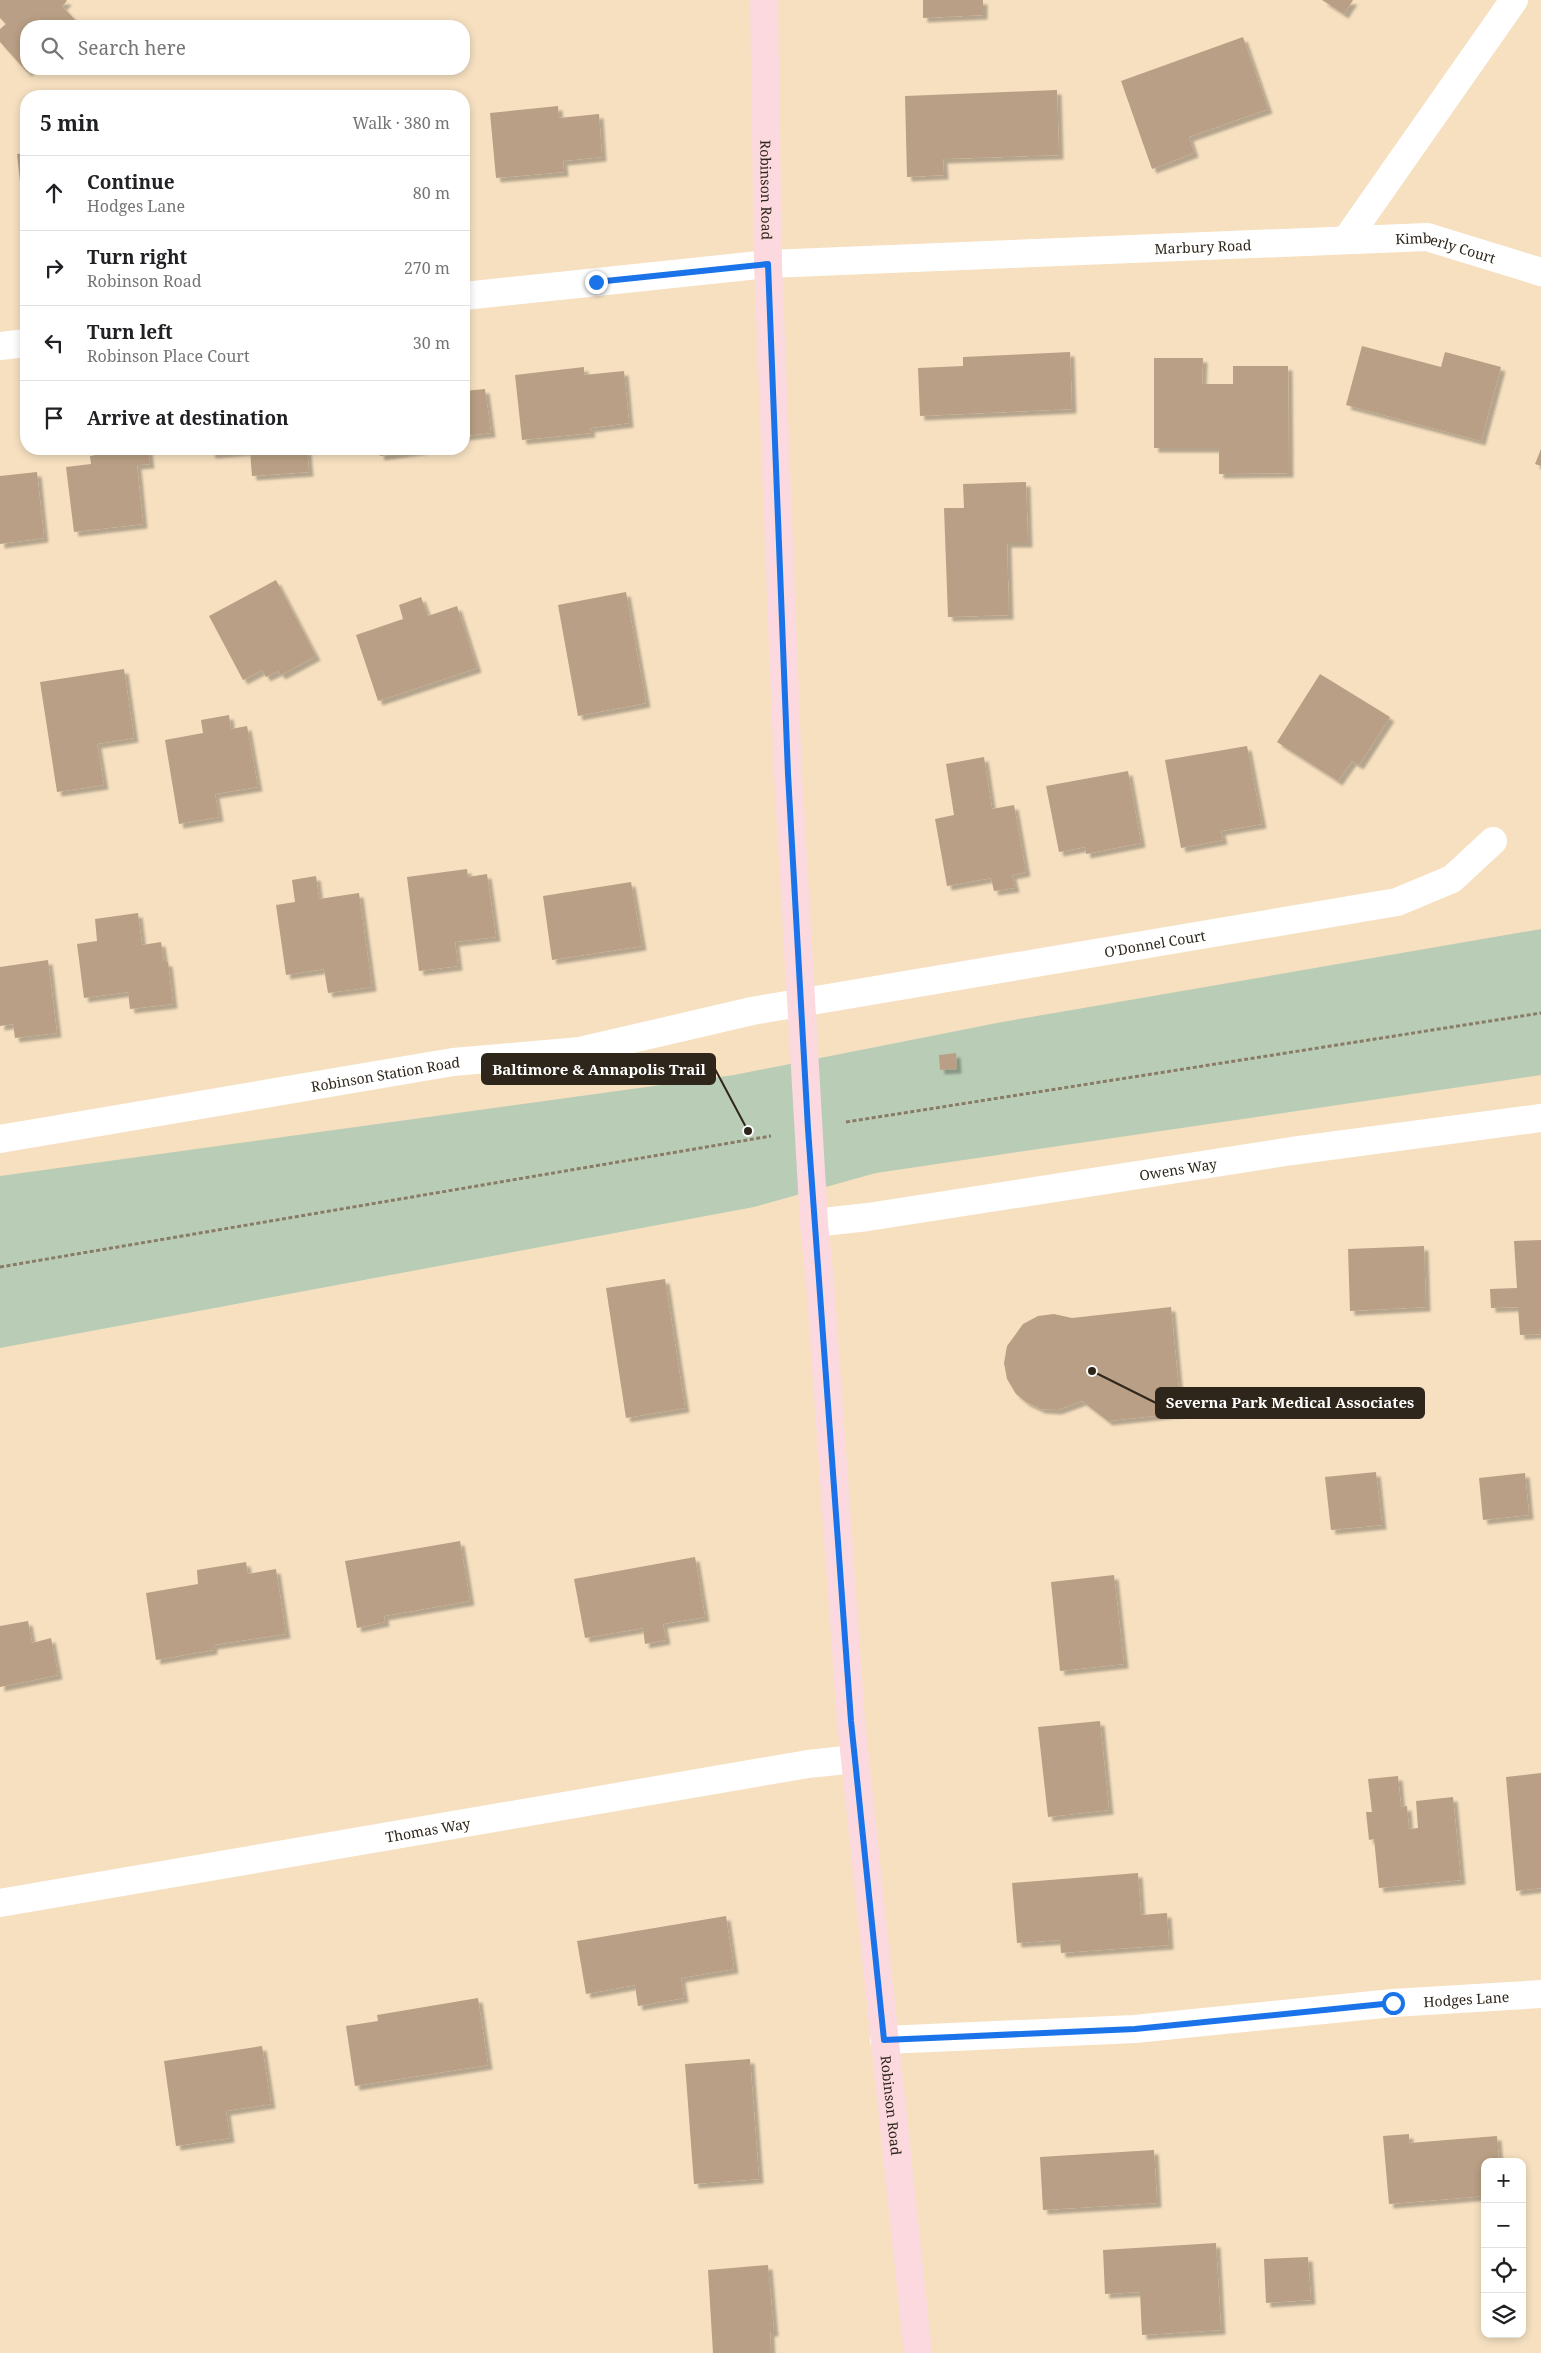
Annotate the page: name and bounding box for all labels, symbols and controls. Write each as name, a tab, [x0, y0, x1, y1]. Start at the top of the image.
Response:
search box	[20, 20, 470, 75]
icon: search	[38, 34, 66, 62]
text: Search here	[78, 35, 186, 61]
text: 5 min	[40, 109, 99, 137]
text: Walk · 380 m	[353, 112, 450, 134]
street label: Robinson Road	[757, 140, 777, 241]
text: Continue	[87, 169, 175, 195]
icon: ahead	[40, 179, 68, 207]
text: 80 m	[413, 182, 450, 204]
text: Hodges Lane	[87, 195, 185, 217]
street label: Kimberly Court	[1395, 227, 1498, 267]
street label: Marbury Road	[1154, 235, 1252, 258]
text: Turn right	[87, 244, 187, 270]
icon: right	[40, 254, 68, 282]
text: 270 m	[404, 257, 450, 279]
text: Robinson Road	[87, 270, 201, 292]
route end	[585, 271, 608, 294]
text: Turn left	[87, 319, 173, 345]
icon: left	[40, 329, 68, 357]
text: 30 m	[413, 332, 450, 354]
text: Robinson Place Court	[87, 345, 250, 367]
icon: arrive	[40, 404, 68, 432]
text: Arrive at destination	[87, 405, 289, 431]
street label: O'Donnel Court	[1103, 925, 1207, 961]
street label: Robinson Station Road	[310, 1052, 461, 1095]
callout: Baltimore & Annapolis Trail	[482, 1054, 715, 1084]
text: Baltimore & Annapolis Trail	[492, 1059, 707, 1079]
street label: Owens Way	[1138, 1153, 1218, 1184]
callout: Severna Park Medical Associates	[1156, 1388, 1424, 1418]
text: Severna Park Medical Associates	[1166, 1392, 1414, 1412]
street label: Thomas Way	[384, 1813, 472, 1846]
street label: Hodges Lane	[1423, 1986, 1510, 2011]
route start	[1382, 1992, 1405, 2015]
street label: Robinson Road	[877, 2054, 907, 2157]
map controls	[1481, 2158, 1526, 2338]
button: +	[1481, 2158, 1526, 2203]
button: −	[1481, 2203, 1526, 2248]
button: locate	[1481, 2248, 1526, 2293]
button: layers	[1481, 2293, 1526, 2338]

